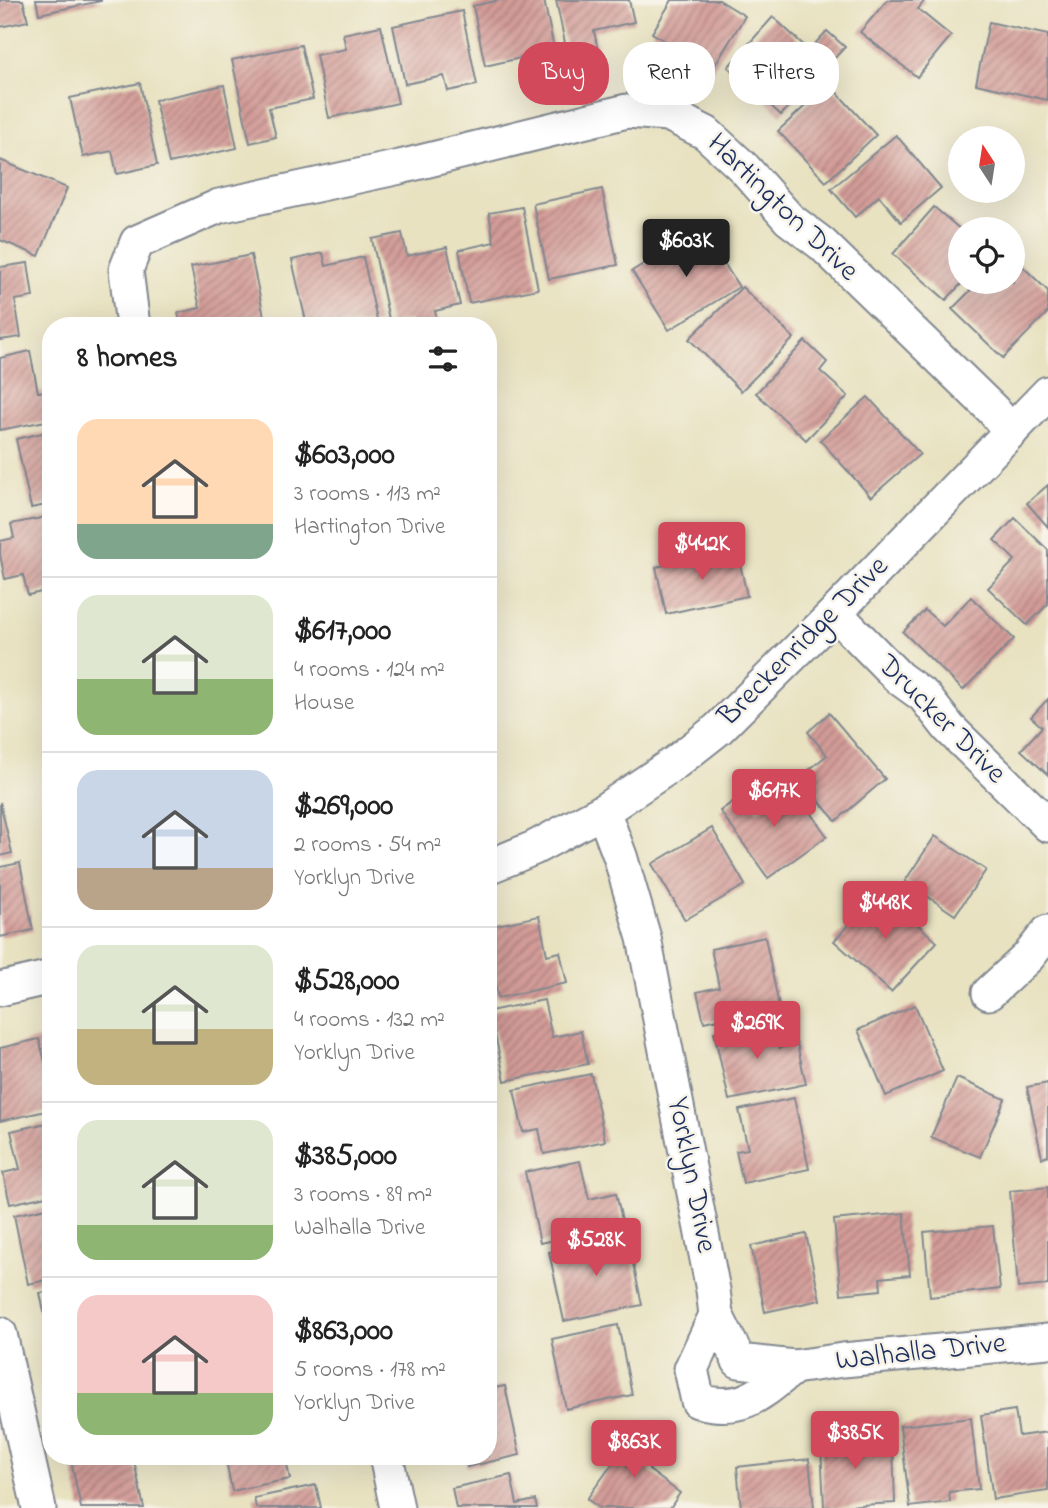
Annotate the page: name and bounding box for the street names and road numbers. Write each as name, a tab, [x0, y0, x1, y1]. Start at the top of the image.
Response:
street label: Hartington Drive	[696, 124, 869, 293]
street label: Breckenridge Drive	[708, 546, 900, 738]
street label: Drucker Drive	[865, 644, 1016, 795]
street label: Yorklyn Drive	[654, 1093, 728, 1257]
street label: Walhalla Drive	[833, 1322, 1009, 1384]

